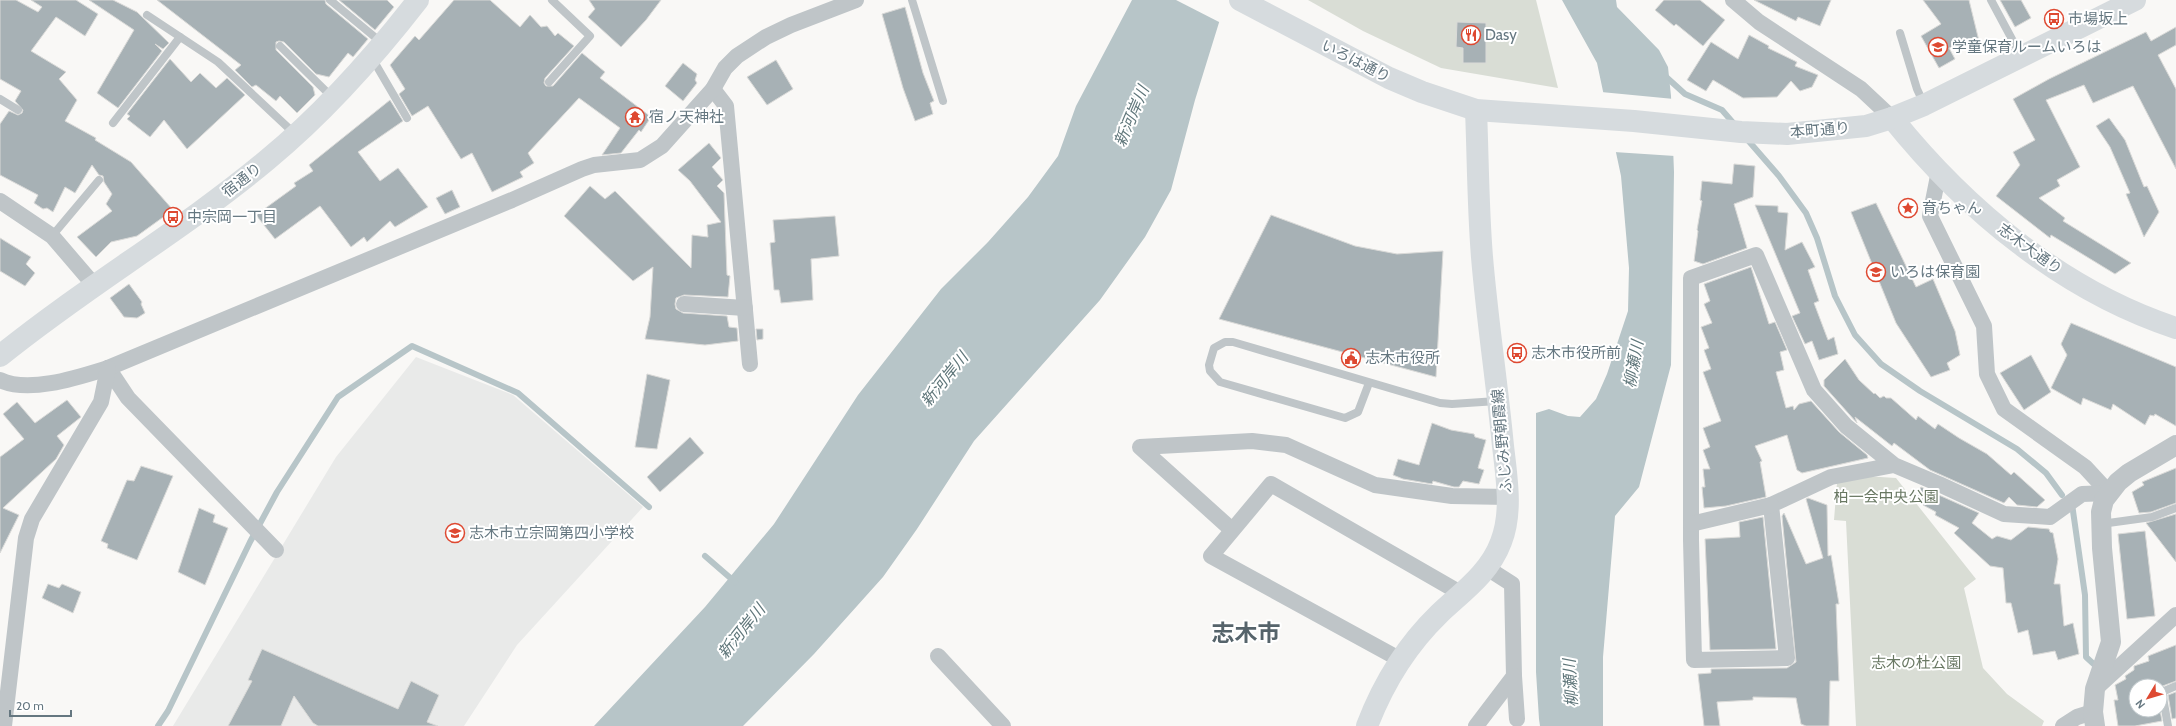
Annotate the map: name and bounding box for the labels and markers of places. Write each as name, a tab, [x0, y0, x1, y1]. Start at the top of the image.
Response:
bus stop icon: 市場坂上	[2043, 8, 2065, 30]
place label: 市場坂上	[2068, 10, 2128, 28]
restaurant icon: Dasy	[1460, 24, 1482, 46]
place label: Dasy	[1485, 26, 1517, 44]
school or university icon: 学童保育ルームいろは	[1927, 36, 1949, 58]
place label: 学童保育ルームいろは	[1952, 38, 2102, 56]
temple icon: 宿ノ天神社	[624, 106, 646, 128]
place label: 宿ノ天神社	[649, 108, 724, 126]
place icon: 育ちゃん	[1897, 197, 1919, 219]
place label: 育ちゃん	[1922, 199, 1982, 217]
bus stop icon: 中宗岡一丁目	[162, 206, 184, 228]
place label: 中宗岡一丁目	[187, 208, 277, 226]
school or university icon: いろは保育園	[1865, 261, 1887, 283]
place label: いろは保育園	[1890, 263, 1980, 281]
bus stop icon: 志木市役所前	[1506, 342, 1528, 364]
place label: 志木市役所前	[1531, 344, 1621, 362]
public building icon: 志木市役所	[1340, 347, 1362, 369]
place label: 志木市役所	[1365, 349, 1440, 367]
school or university icon: 志木市立宗岡第四小学校	[444, 522, 466, 544]
place label: 志木市立宗岡第四小学校	[469, 524, 634, 542]

